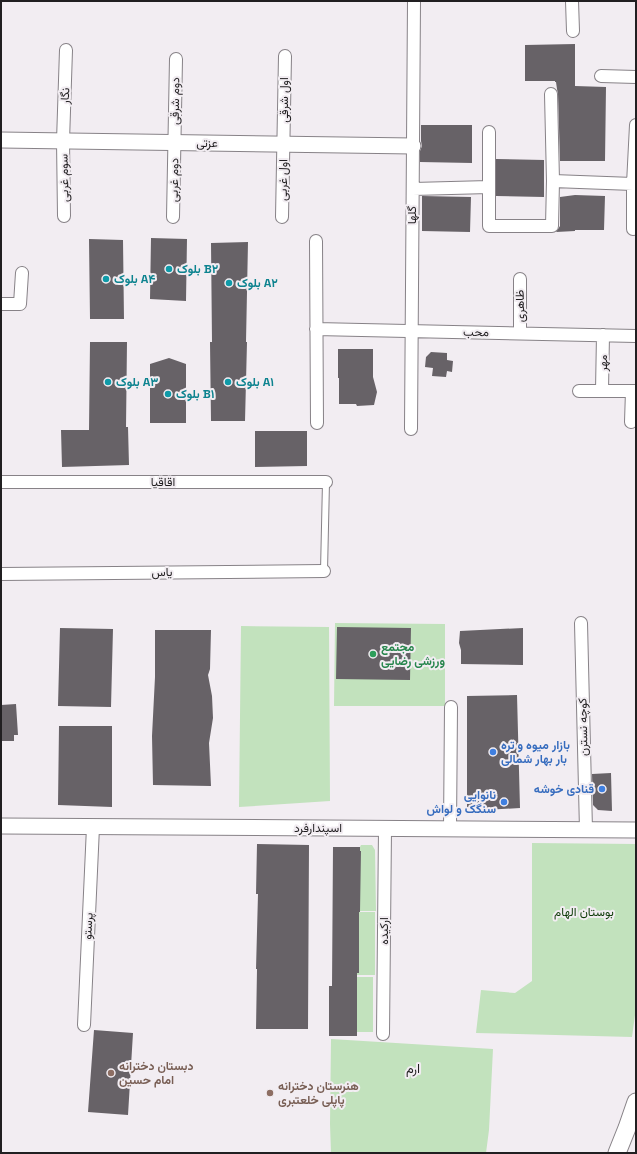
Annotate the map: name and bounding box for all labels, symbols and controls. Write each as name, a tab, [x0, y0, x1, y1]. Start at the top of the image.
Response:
street label: دوم شرقی	[167, 77, 183, 125]
street label: اول شرقی	[276, 77, 292, 123]
street label: نگار	[57, 87, 73, 106]
street label: عزتی	[196, 135, 218, 151]
street label: سوم غربی	[56, 154, 72, 202]
street label: دوم غربی	[166, 157, 182, 202]
street label: اول غربی	[275, 159, 291, 201]
street label: گلها	[404, 206, 420, 224]
place label: بلوک B۲	[177, 261, 219, 277]
marker: بلوک B۲	[164, 264, 174, 274]
place label: بلوک A۴	[114, 271, 155, 287]
marker: بلوک A۴	[101, 274, 111, 284]
place label: بلوک A۲	[237, 275, 278, 291]
marker: بلوک A۲	[224, 278, 234, 288]
street label: ظاهری	[512, 289, 528, 322]
street label: محب	[463, 324, 489, 340]
street label: مهر	[595, 354, 611, 373]
place label: بلوک A۳	[116, 374, 158, 390]
place label: بلوک A۱	[236, 374, 274, 390]
marker: بلوک A۳	[103, 377, 113, 387]
marker: بلوک A۱	[223, 377, 233, 387]
place label: بلوک B۱	[176, 386, 214, 402]
marker: بلوک B۱	[163, 389, 173, 399]
street label: اقاقیا	[151, 474, 175, 490]
street label: یاس	[151, 564, 173, 580]
place label: مجتمع ورزشی رضایی	[381, 639, 445, 669]
marker: مجتمع ورزشی رضایی	[368, 649, 378, 659]
street label: کوچه نسترن	[574, 698, 592, 756]
place label: بازار میوه و تره بار بهار شمالی	[501, 737, 570, 767]
marker: بازار میوه و تره بار بهار شمالی	[488, 747, 498, 757]
place label: قنادی خوشه	[534, 781, 594, 797]
marker: قنادی خوشه	[597, 784, 607, 794]
place label: نانوایی سنگک و لواش	[427, 787, 496, 817]
marker: نانوایی سنگک و لواش	[499, 797, 509, 807]
street label: اسپندارفرد	[294, 820, 342, 836]
park label: بوستان الهام	[554, 904, 614, 920]
street label: پرستو	[79, 912, 97, 940]
street label: ارکیده	[376, 917, 392, 945]
place label: دبستان دخترانه امام حسین	[119, 1058, 193, 1088]
district label: ارم	[406, 1060, 420, 1077]
marker: دبستان دخترانه امام حسین	[106, 1068, 116, 1078]
place label: هنرستان دخترانه پاپلی خلعتبری	[278, 1078, 359, 1108]
marker: هنرستان دخترانه پاپلی خلعتبری	[265, 1088, 275, 1098]

